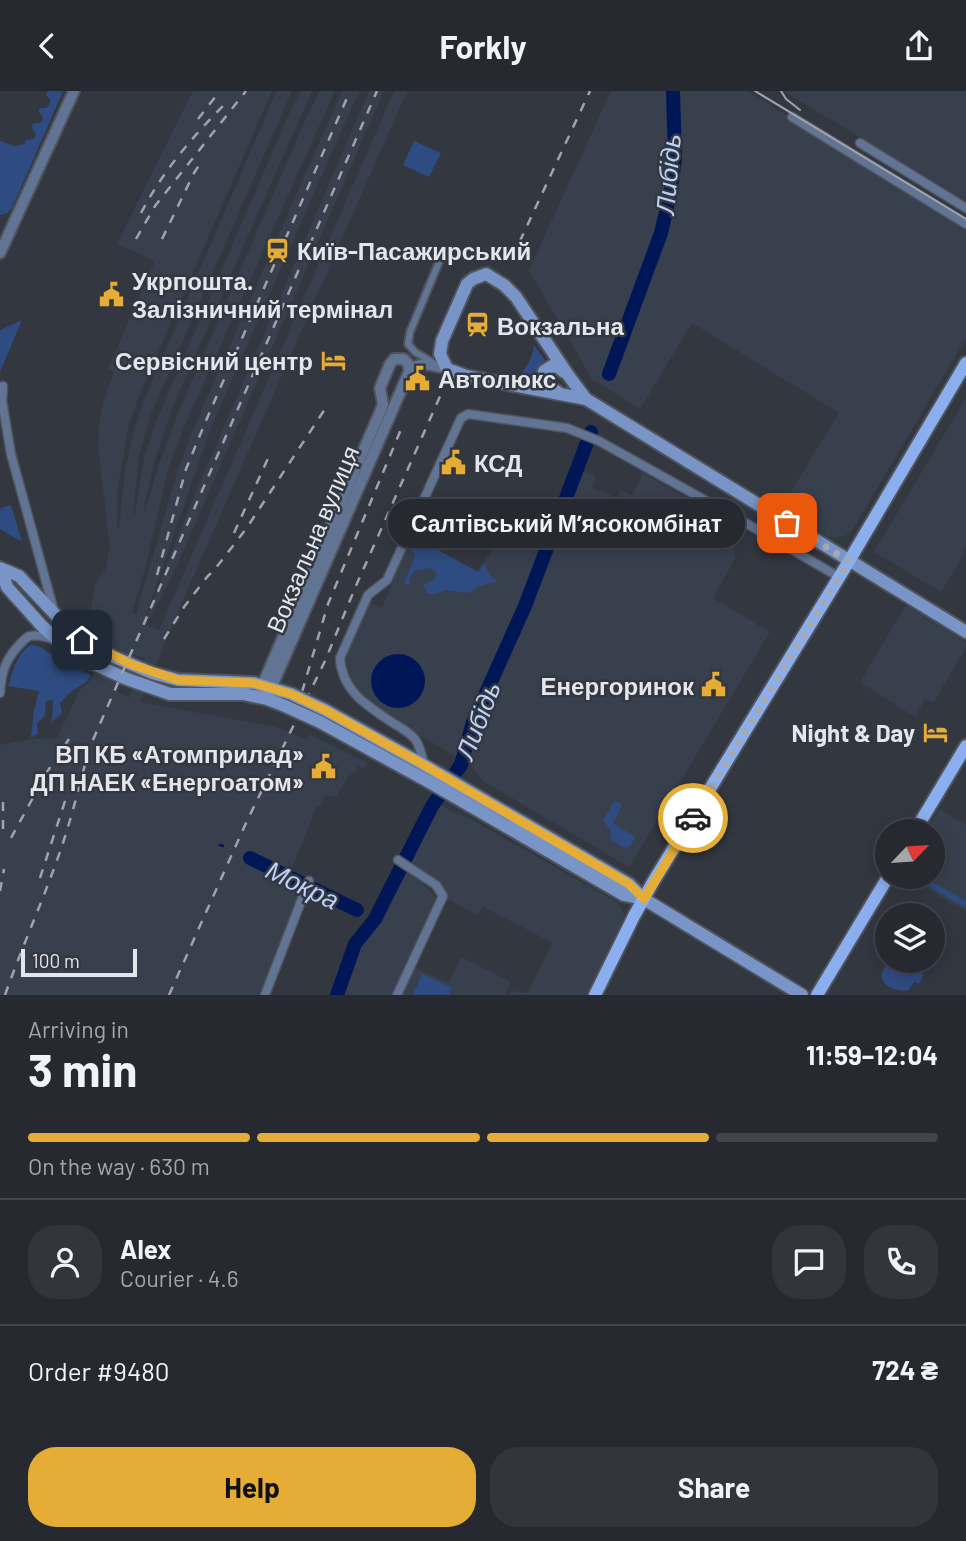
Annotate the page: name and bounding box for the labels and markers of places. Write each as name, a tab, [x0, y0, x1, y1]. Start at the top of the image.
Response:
station icon: Київ-Пасажирський	[263, 236, 291, 264]
place label: Київ-Пасажирський	[297, 236, 531, 265]
place label: Укрпошта. Залізничний термінал	[132, 266, 393, 323]
public building icon: Укрпошта. Залізничний термінал	[98, 280, 126, 308]
station icon: Вокзальна	[463, 311, 491, 339]
place label: Вокзальна	[497, 311, 624, 340]
place label: Сервісний центр	[115, 346, 313, 375]
hotel icon: Сервісний центр	[319, 346, 347, 374]
public building icon: Автолюкс	[404, 364, 432, 392]
place label: Автолюкс	[438, 364, 556, 393]
public building icon: КСД	[440, 448, 468, 476]
place label: КСД	[474, 448, 522, 477]
pin	[757, 493, 817, 553]
callout: Салтівський Мʼясокомбінат	[388, 499, 745, 548]
pin	[52, 610, 112, 670]
place label: Енергоринок	[541, 671, 695, 700]
public building icon: Енергоринок	[700, 671, 728, 699]
place label: Night & Day	[792, 718, 915, 747]
hotel icon: Night & Day	[921, 718, 949, 746]
place label: ВП КБ «Атомприлад» ДП НАЕК «Енергоатом»	[31, 739, 304, 796]
public building icon: ВП КБ «Атомприлад» ДП НАЕК «Енергоатом»	[310, 753, 338, 781]

